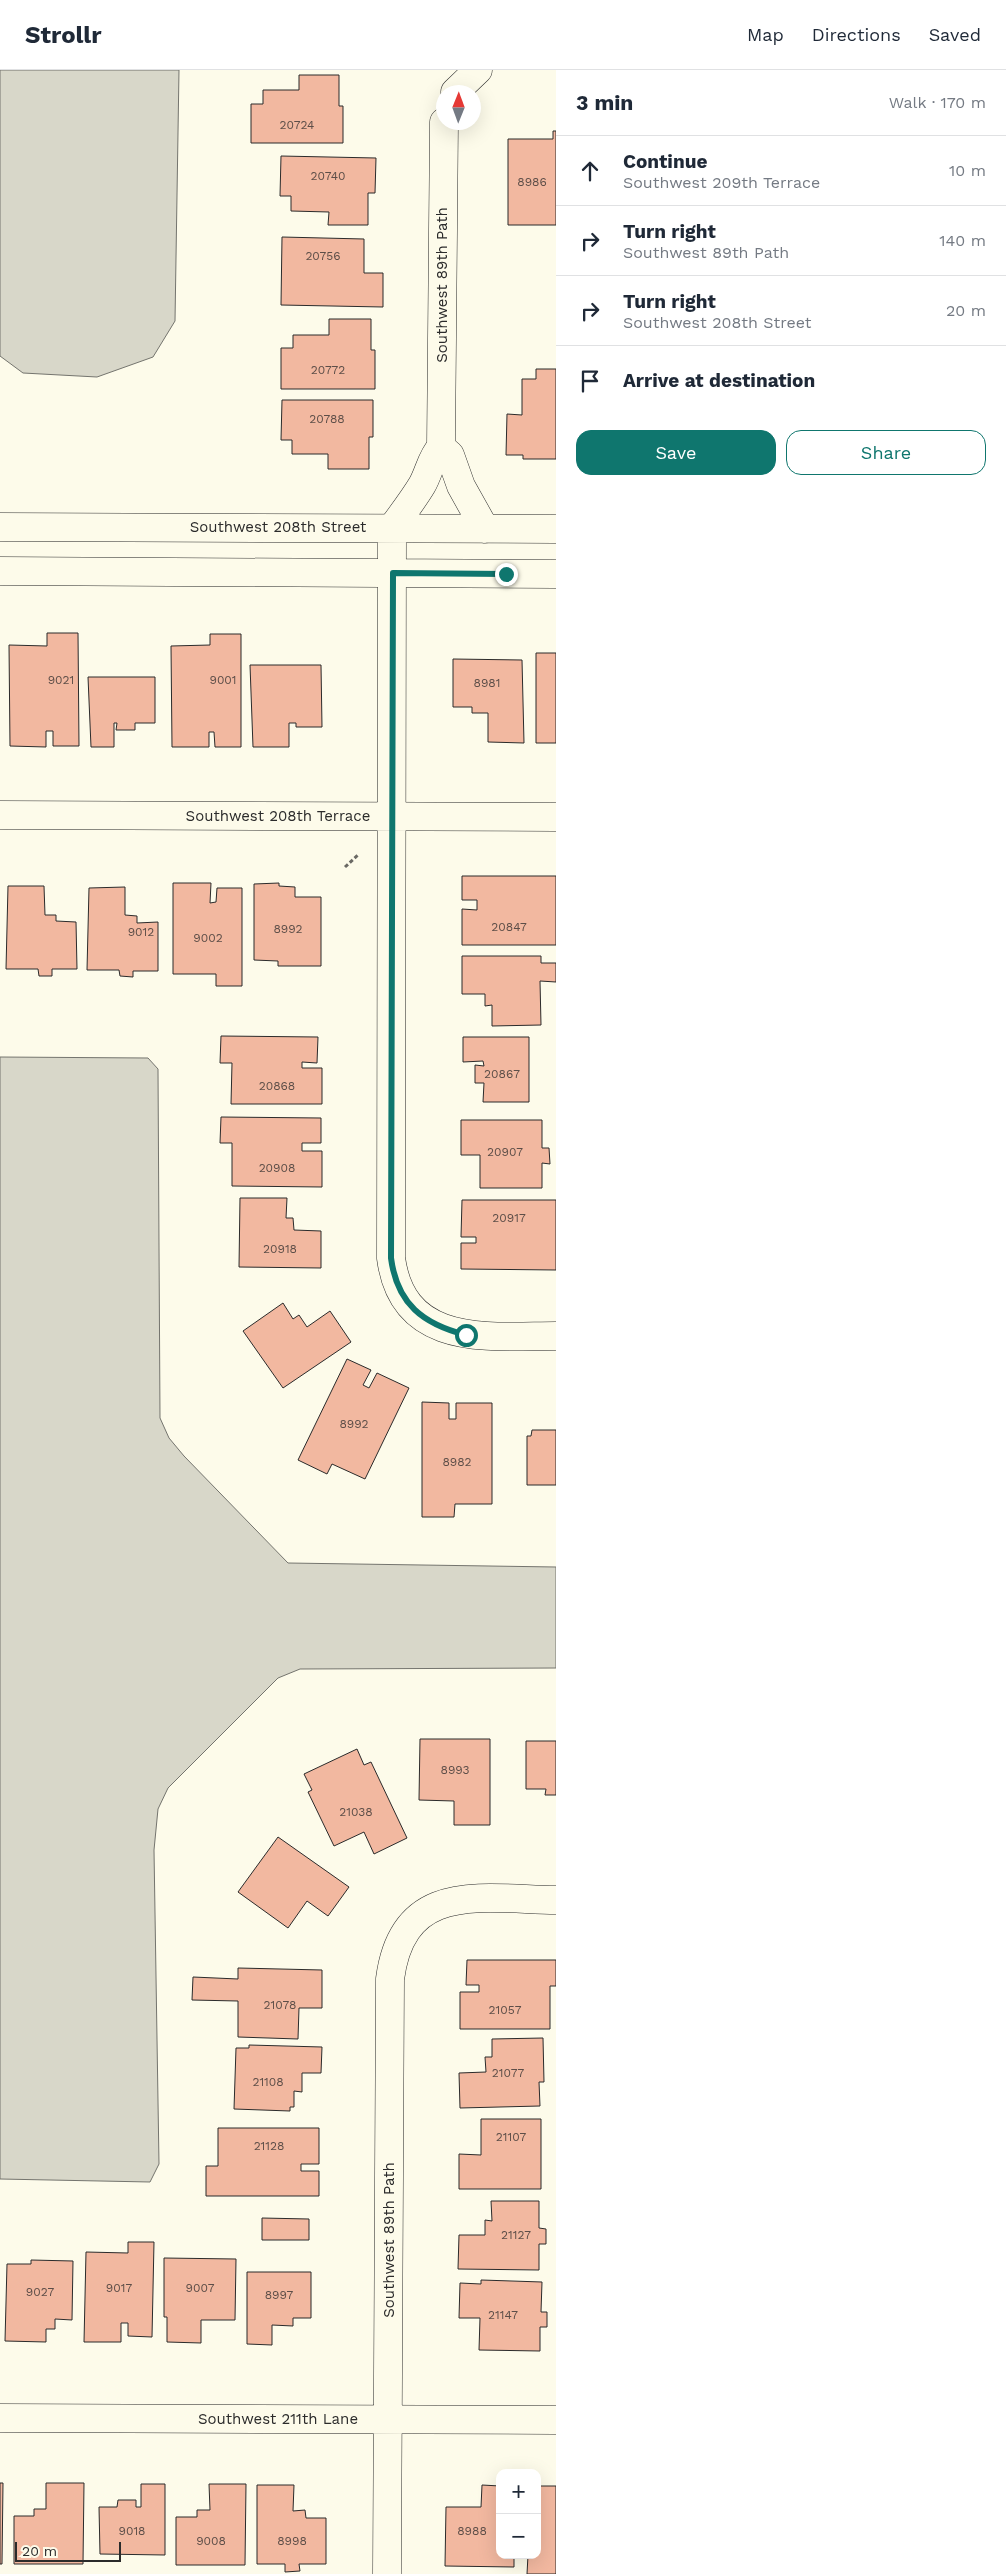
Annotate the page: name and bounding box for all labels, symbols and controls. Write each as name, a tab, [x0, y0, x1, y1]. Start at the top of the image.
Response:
text: Strollr	[25, 21, 102, 49]
text: Map	[747, 24, 784, 45]
text: Directions	[812, 24, 901, 45]
text: Saved	[929, 24, 981, 45]
north arrow	[436, 85, 481, 130]
text: 3 min	[576, 90, 633, 115]
text: Walk · 170 m	[889, 93, 986, 112]
house number: 20724	[280, 118, 314, 132]
text: Continue	[623, 150, 707, 173]
icon: ahead	[576, 157, 604, 185]
text: 10 m	[949, 161, 986, 180]
house number: 20740	[311, 169, 345, 183]
text: Southwest 209th Terrace	[623, 173, 820, 192]
house number: 8986	[517, 175, 547, 189]
street label: Southwest 89th Path	[433, 207, 451, 363]
text: Turn right	[623, 220, 716, 243]
icon: right	[576, 227, 604, 255]
text: 140 m	[939, 231, 986, 250]
text: Southwest 89th Path	[623, 243, 789, 262]
house number: 20756	[305, 249, 341, 263]
text: Turn right	[623, 290, 716, 313]
icon: right	[576, 297, 604, 325]
text: 20 m	[946, 301, 986, 320]
text: Southwest 208th Street	[623, 313, 812, 332]
house number: 20772	[311, 363, 345, 377]
icon: arrive	[576, 367, 604, 395]
text: Arrive at destination	[623, 369, 815, 392]
house number: 20788	[309, 412, 345, 426]
button: Save	[576, 430, 776, 475]
button: Share	[786, 430, 986, 475]
street label: Southwest 208th Street	[190, 518, 367, 536]
route end	[495, 563, 518, 586]
house number: 9021	[48, 673, 74, 687]
house number: 9001	[209, 673, 237, 687]
house number: 8981	[474, 676, 500, 690]
street label: Southwest 208th Terrace	[186, 807, 370, 825]
house number: 20847	[491, 920, 527, 934]
house number: 8992	[273, 922, 303, 936]
house number: 9012	[128, 925, 154, 939]
house number: 9002	[193, 931, 223, 945]
house number: 20867	[484, 1067, 520, 1081]
house number: 20868	[259, 1079, 295, 1093]
house number: 20907	[487, 1145, 523, 1159]
house number: 20908	[259, 1161, 295, 1175]
house number: 20917	[492, 1211, 526, 1225]
house number: 20918	[263, 1242, 297, 1256]
route start	[455, 1324, 478, 1347]
house number: 8992	[339, 1417, 369, 1431]
house number: 8982	[442, 1455, 472, 1469]
house number: 8993	[441, 1763, 469, 1777]
house number: 21038	[339, 1805, 373, 1819]
house number: 21078	[264, 1998, 296, 2012]
house number: 21057	[489, 2003, 522, 2017]
house number: 21077	[492, 2066, 524, 2080]
house number: 21108	[252, 2075, 284, 2089]
house number: 21107	[496, 2130, 526, 2144]
house number: 21128	[254, 2139, 284, 2153]
street label: Southwest 89th Path	[380, 2162, 398, 2318]
house number: 21127	[501, 2228, 531, 2242]
house number: 9017	[106, 2281, 132, 2295]
house number: 9007	[186, 2281, 215, 2295]
house number: 9027	[26, 2285, 54, 2299]
house number: 8997	[265, 2288, 294, 2302]
house number: 21147	[488, 2308, 518, 2322]
street label: Southwest 211th Lane	[198, 2410, 358, 2428]
map controls	[496, 2469, 541, 2559]
button: +	[496, 2469, 541, 2514]
button: −	[496, 2514, 541, 2559]
house number: 9018	[119, 2524, 145, 2538]
house number: 8988	[457, 2524, 487, 2538]
house number: 9008	[196, 2534, 226, 2548]
house number: 8998	[277, 2534, 307, 2548]
scale bar	[15, 2539, 121, 2562]
text: 20 m	[22, 2543, 57, 2559]

